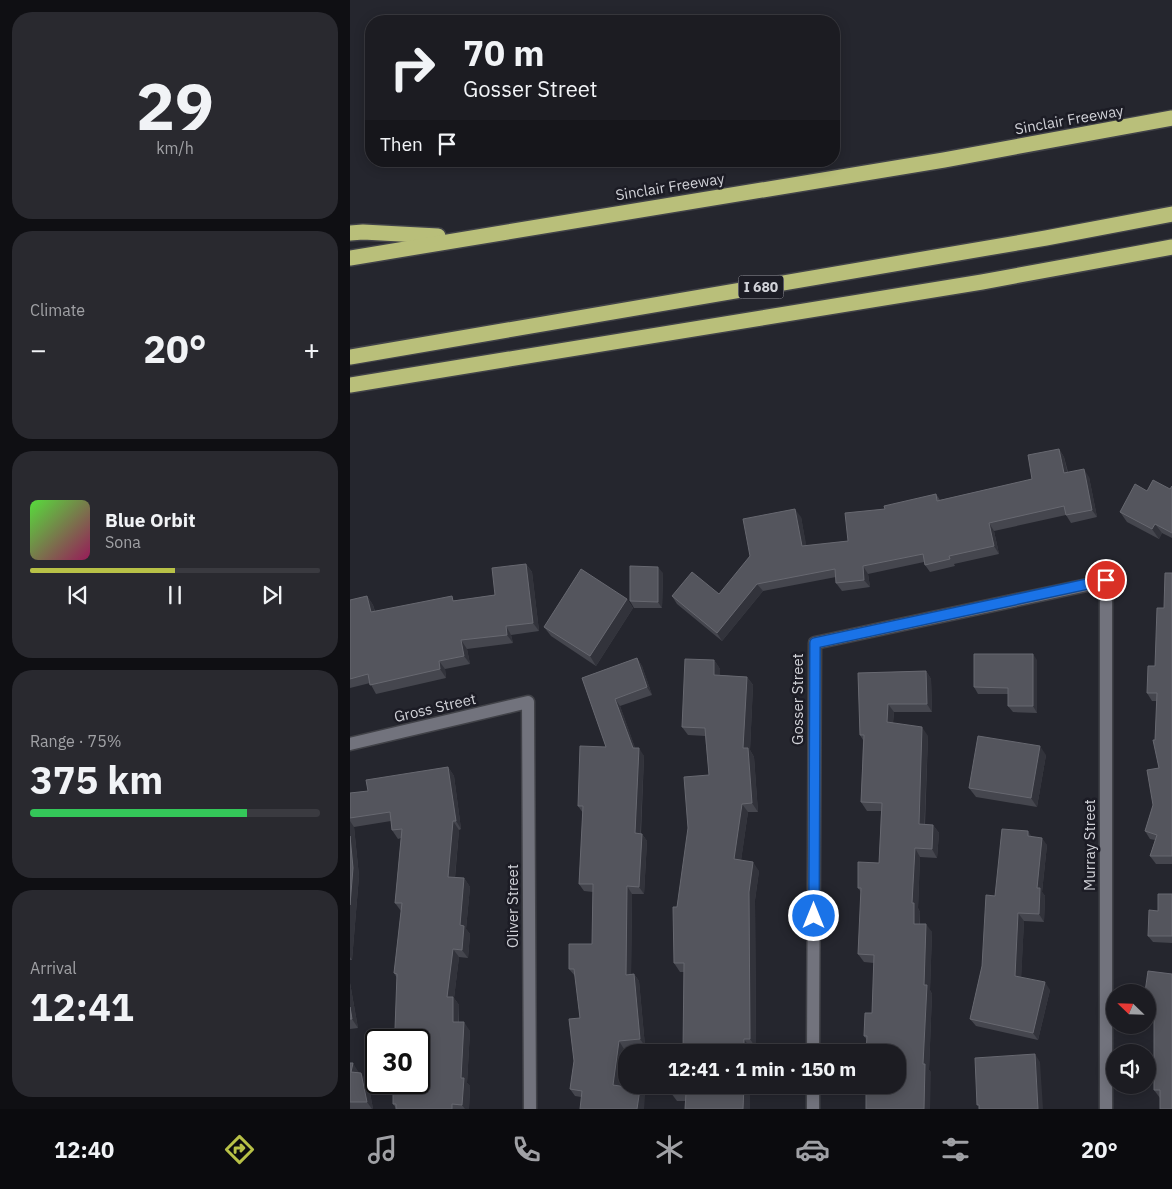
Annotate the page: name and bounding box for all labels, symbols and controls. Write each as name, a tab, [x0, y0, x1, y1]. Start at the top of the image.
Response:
text: 70 m	[463, 30, 545, 76]
icon: right	[380, 35, 445, 100]
text: 29	[136, 63, 214, 148]
text: Gosser Street	[463, 74, 598, 103]
street label: Sinclair Freeway	[1013, 101, 1125, 138]
icon: arrive	[433, 130, 461, 158]
text: Then	[380, 132, 423, 156]
text: km/h	[156, 138, 194, 158]
street label: Sinclair Freeway	[614, 168, 726, 205]
road number: I 680	[738, 276, 784, 298]
text: Climate	[30, 300, 85, 320]
text: 20°	[143, 324, 207, 373]
text: −	[30, 331, 47, 368]
text: +	[303, 331, 320, 368]
text: Blue Orbit	[105, 508, 195, 532]
text: Sona	[105, 532, 141, 552]
pin	[1085, 559, 1127, 601]
icon: arrive	[1092, 566, 1120, 594]
icon: previous	[64, 581, 92, 609]
icon: pause	[161, 581, 189, 609]
icon: next	[258, 581, 286, 609]
street label: Gosser Street	[788, 653, 807, 745]
street label: Gross Street	[392, 689, 478, 726]
text: Range · 75%	[30, 731, 122, 751]
text: 375 km	[30, 755, 163, 804]
street label: Murray Street	[1080, 799, 1099, 891]
street label: Oliver Street	[503, 864, 522, 948]
position arrow	[787, 889, 839, 941]
text: Arrival	[30, 958, 77, 978]
text: 12:41	[30, 982, 134, 1031]
north arrow	[1106, 984, 1156, 1034]
map controls	[1106, 984, 1156, 1094]
speed limit sign: 30	[365, 1029, 430, 1094]
button: sound	[1106, 1044, 1156, 1094]
text: 12:41 · 1 min · 150 m	[668, 1057, 856, 1081]
icon: directions	[222, 1132, 257, 1167]
icon: music	[365, 1132, 400, 1167]
icon: phone	[509, 1132, 544, 1167]
icon: climate	[652, 1132, 687, 1167]
icon: car	[795, 1132, 830, 1167]
icon: filters	[938, 1132, 973, 1167]
text: 12:40	[54, 1135, 114, 1164]
text: 20°	[1081, 1135, 1118, 1164]

